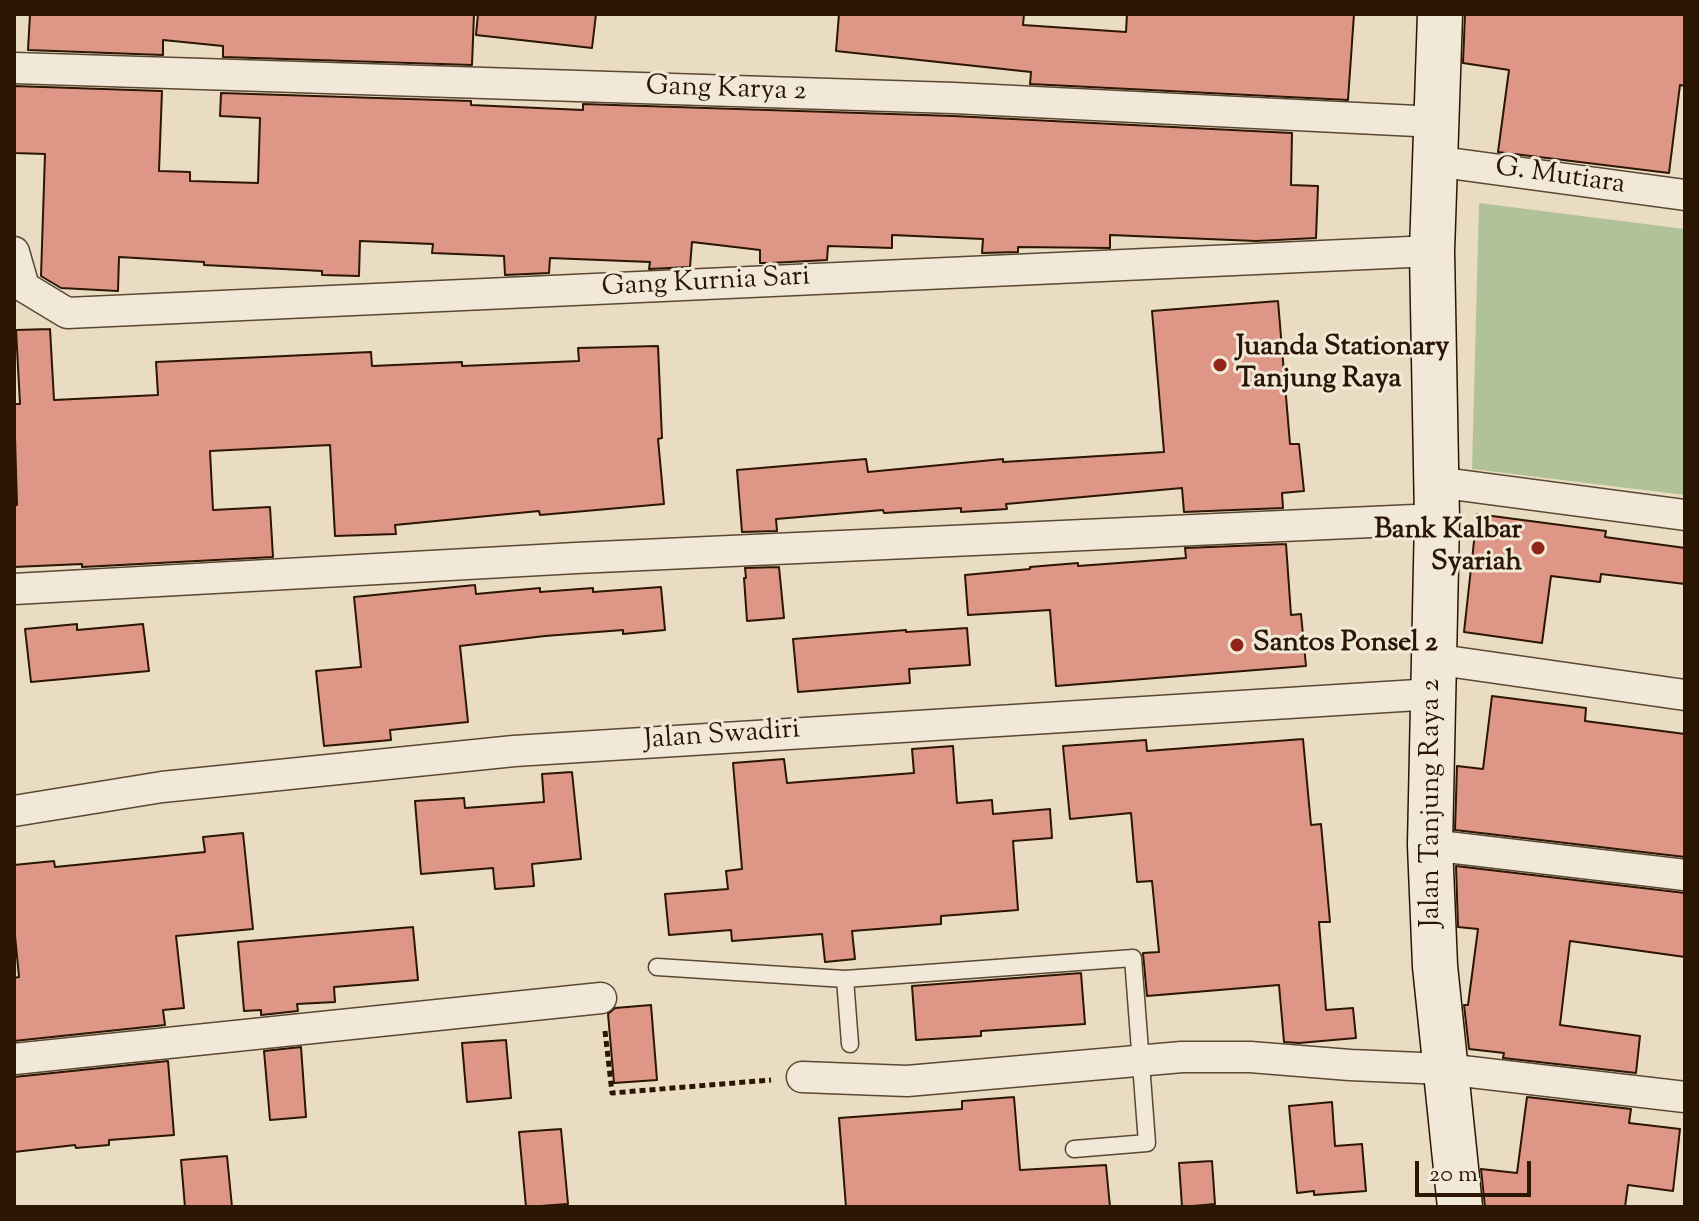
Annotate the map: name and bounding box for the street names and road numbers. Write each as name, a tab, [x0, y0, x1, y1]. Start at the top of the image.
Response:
street label: Gang Karya 2	[645, 71, 807, 111]
street label: G. Mutiara	[1493, 152, 1627, 204]
street label: Gang Kurnia Sari	[601, 262, 811, 306]
street label: Jalan Tanjung Raya 2	[1416, 679, 1450, 927]
street label: Jalan Swadiri	[643, 715, 801, 759]

